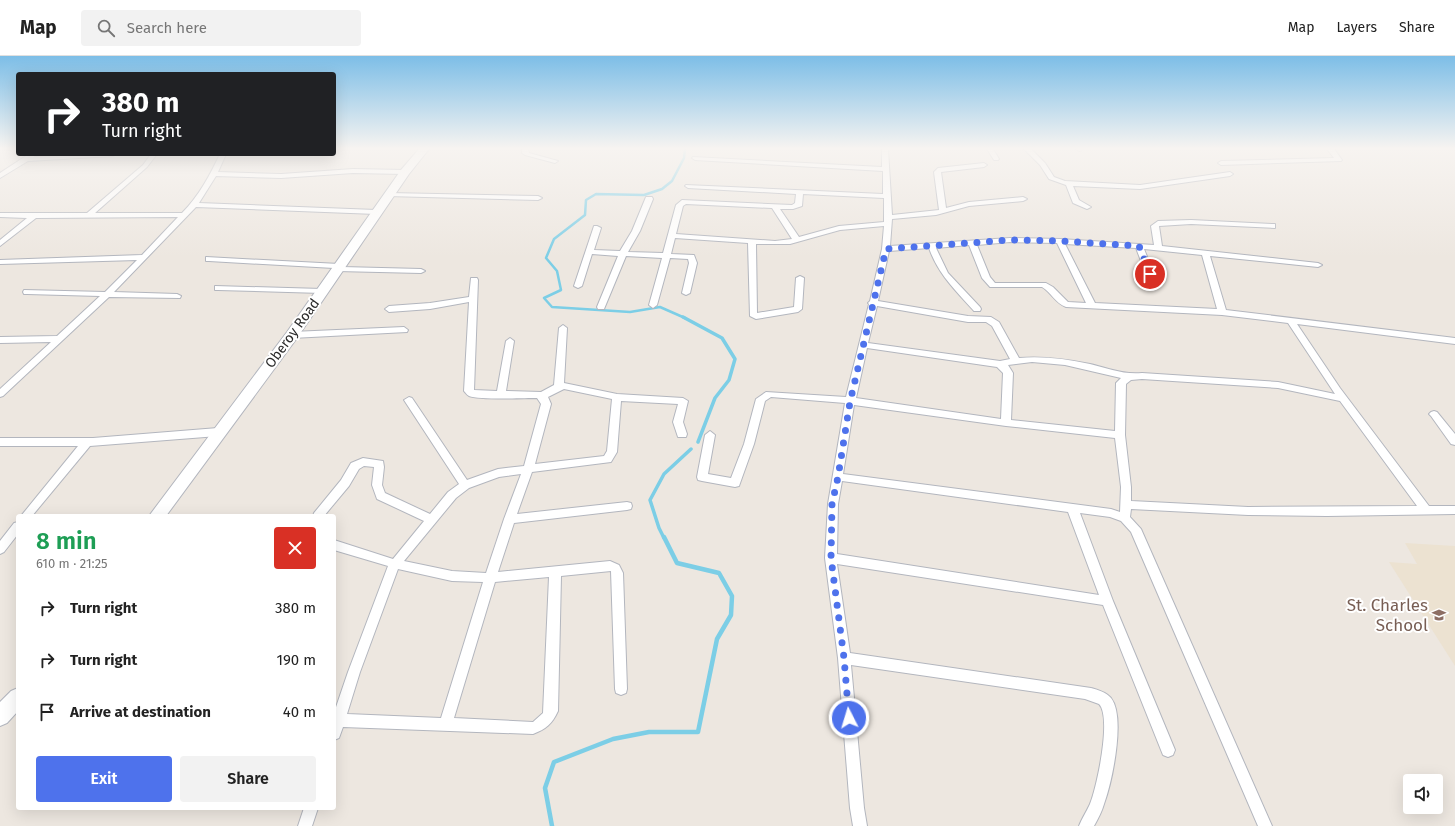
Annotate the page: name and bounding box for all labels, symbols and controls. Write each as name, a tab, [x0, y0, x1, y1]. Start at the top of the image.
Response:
search box	[81, 10, 361, 46]
text: Map	[20, 16, 57, 39]
icon: search	[95, 17, 117, 39]
text: Search here	[127, 19, 207, 37]
text: Map	[1288, 19, 1314, 36]
text: Layers	[1336, 19, 1377, 36]
text: Share	[1399, 19, 1435, 36]
text: 380 m	[102, 86, 180, 119]
icon: right	[36, 88, 88, 140]
text: Turn right	[102, 120, 182, 142]
pin	[1133, 257, 1167, 291]
icon: arrive	[1139, 263, 1161, 285]
street label: Oberoy Road	[262, 295, 323, 371]
text: 8 min	[36, 527, 97, 555]
button: close	[274, 527, 316, 569]
text: 610 m · 21:25	[36, 556, 108, 571]
place label: St. Charles School	[1347, 595, 1428, 636]
icon: right	[36, 597, 58, 619]
text: Turn right	[70, 599, 137, 617]
text: 380 m	[275, 599, 316, 617]
school or university icon: St. Charles School	[1431, 607, 1447, 623]
icon: right	[36, 649, 58, 671]
text: Turn right	[70, 651, 137, 669]
text: 190 m	[276, 651, 316, 669]
position arrow	[828, 697, 870, 739]
icon: arrive	[36, 701, 58, 723]
text: Arrive at destination	[70, 703, 211, 721]
text: 40 m	[283, 703, 316, 721]
button: Exit	[36, 756, 172, 802]
button: Share	[180, 756, 316, 802]
map controls	[1403, 774, 1443, 814]
button: sound	[1403, 774, 1443, 814]

